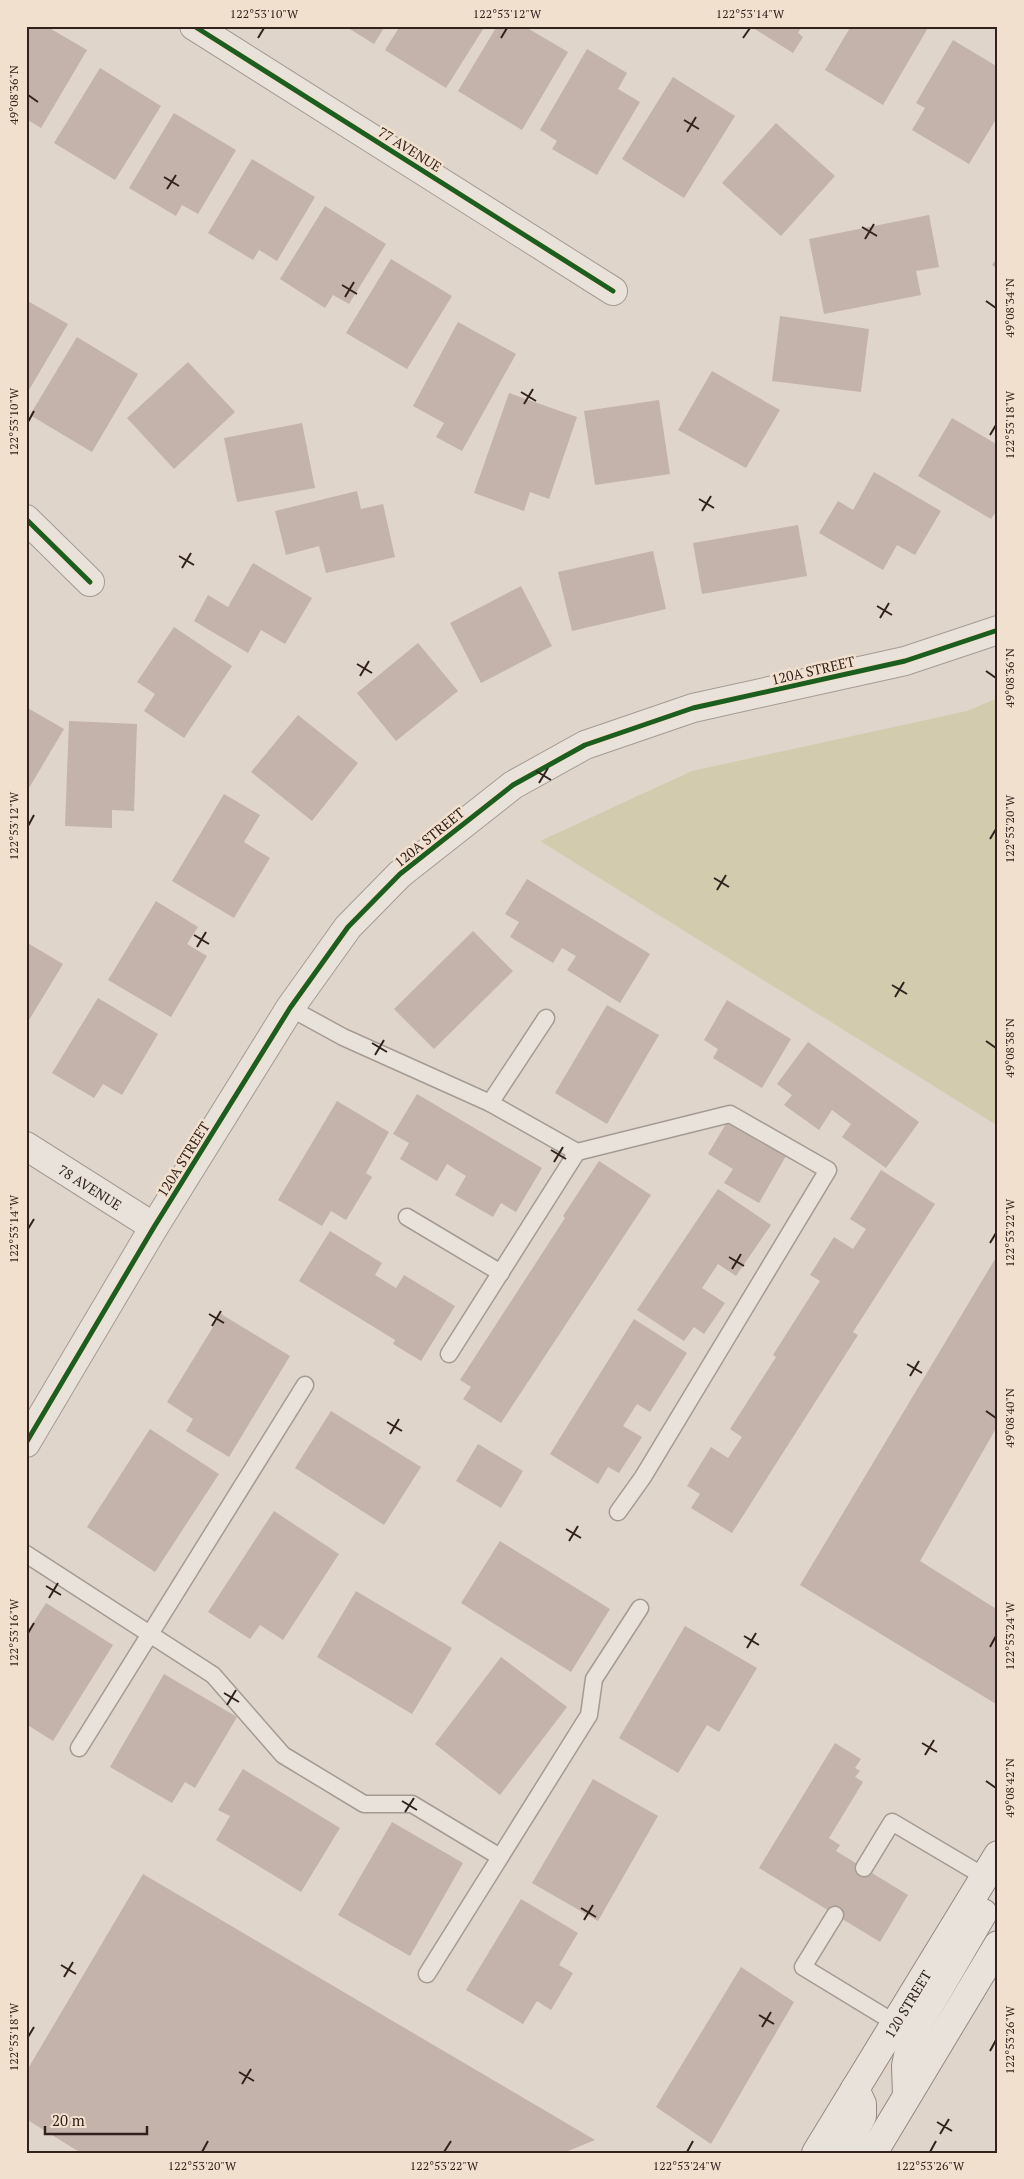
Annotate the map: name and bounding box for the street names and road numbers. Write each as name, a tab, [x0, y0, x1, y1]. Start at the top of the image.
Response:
street label: 77 AVENUE	[375, 122, 445, 176]
street label: 120A STREET	[769, 651, 857, 689]
street label: 120A STREET	[390, 803, 468, 871]
street label: 120A STREET	[152, 1118, 214, 1200]
street label: 78 AVENUE	[55, 1159, 126, 1214]
street label: 120 STREET	[879, 1966, 935, 2041]

